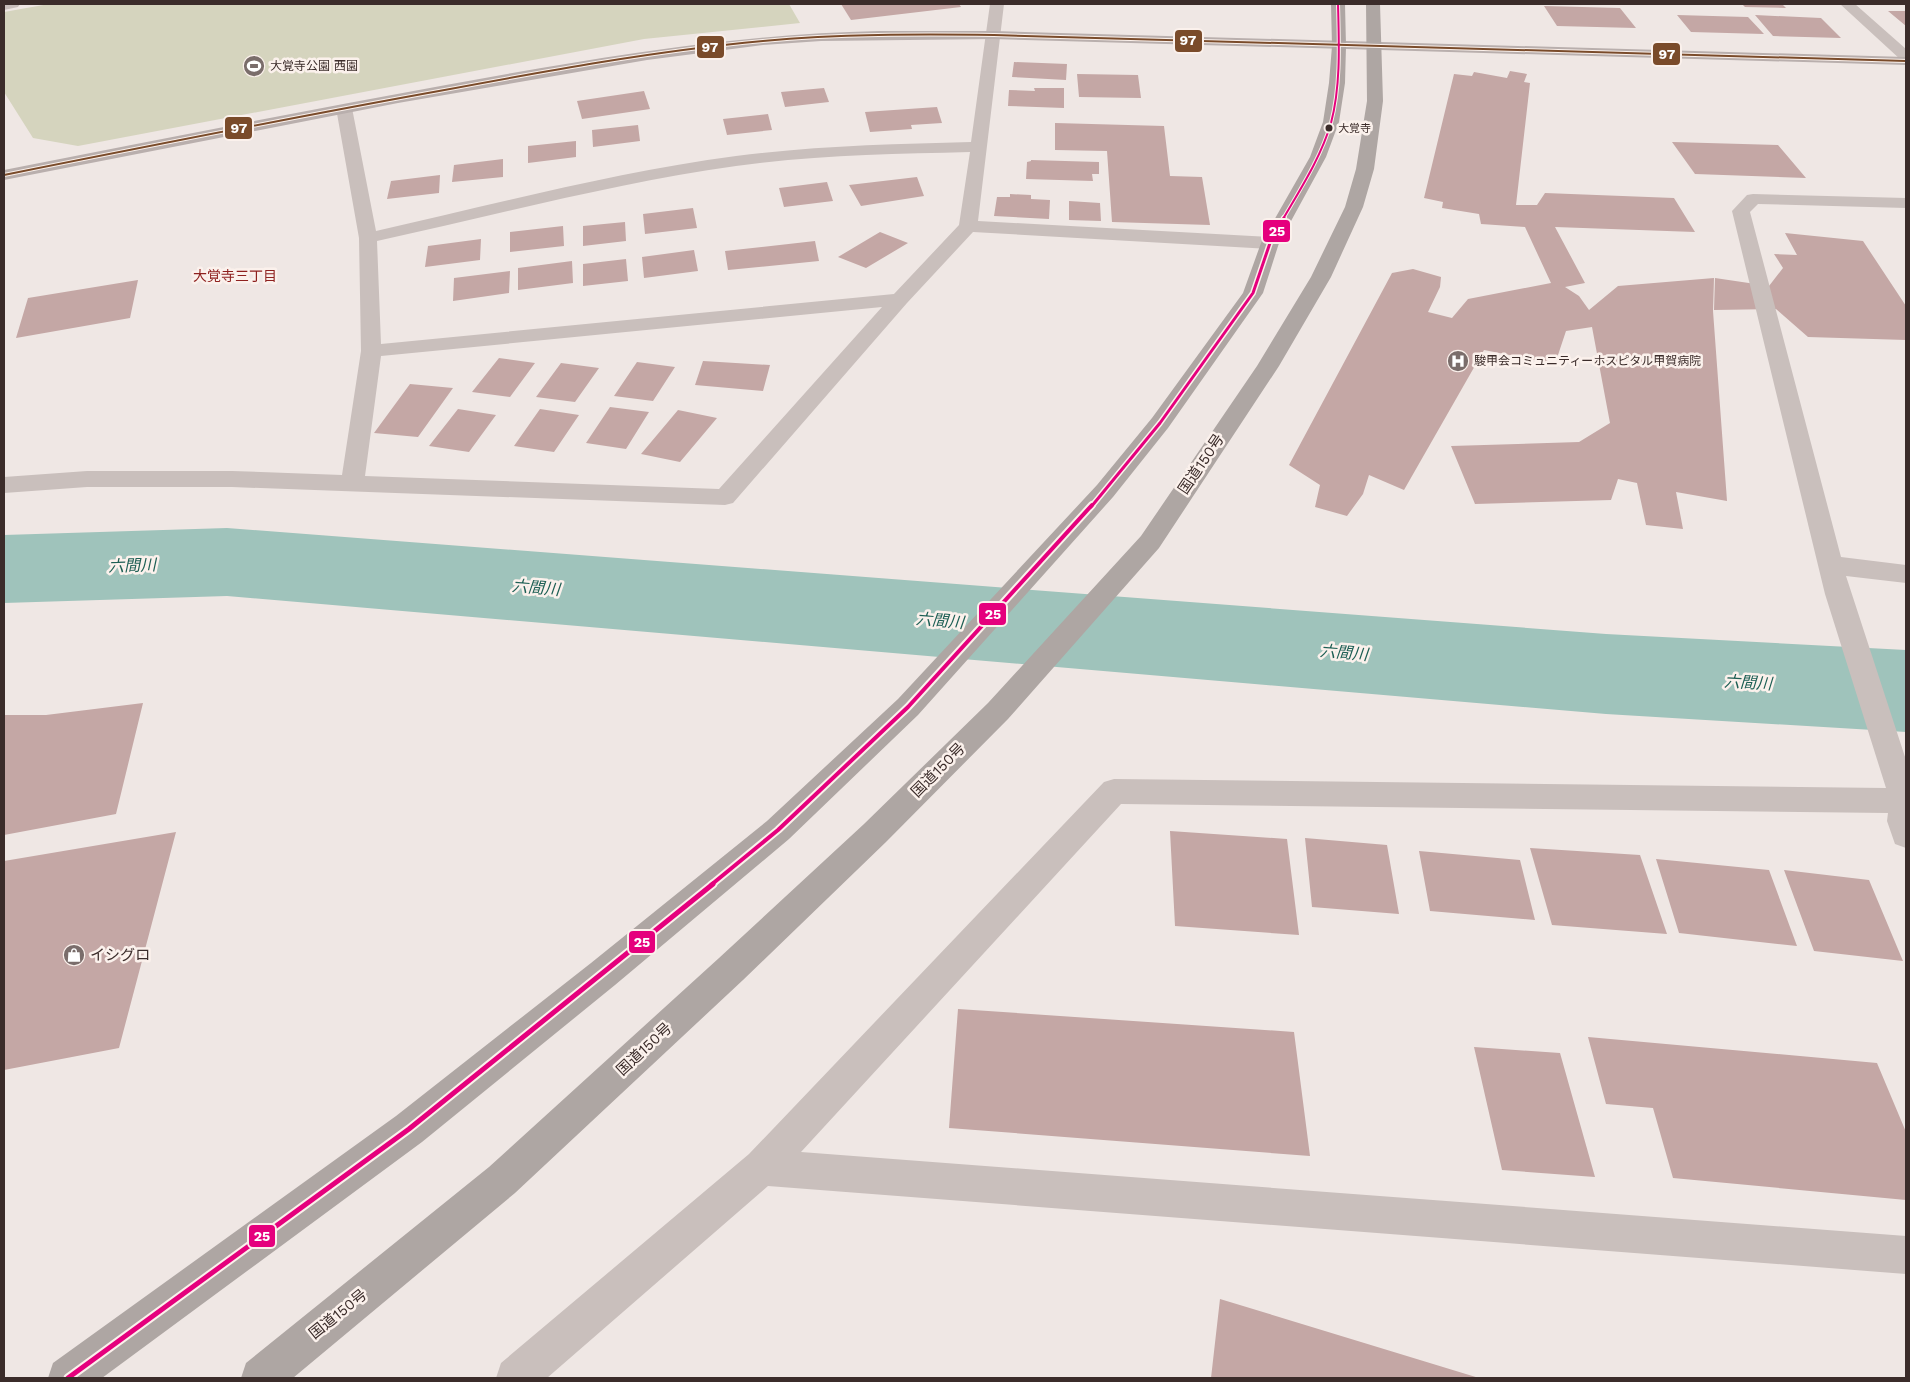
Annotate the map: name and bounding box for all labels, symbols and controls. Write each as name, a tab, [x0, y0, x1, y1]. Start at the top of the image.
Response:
line badge: 97	[1174, 29, 1203, 53]
text: 97	[1180, 32, 1197, 48]
line badge: 97	[696, 35, 725, 59]
text: 97	[702, 39, 719, 55]
line badge: 97	[1652, 42, 1681, 66]
text: 97	[1659, 46, 1676, 62]
sports icon: 大覚寺公園 西園	[242, 54, 266, 78]
place label: 大覚寺公園 西園	[270, 59, 358, 73]
line badge: 97	[224, 116, 253, 140]
text: 97	[231, 120, 248, 136]
place label: 大覚寺	[1338, 122, 1371, 135]
marker: 大覚寺	[1324, 123, 1334, 133]
line badge: 25	[1262, 219, 1291, 243]
text: 25	[1269, 223, 1285, 239]
district label: 大覚寺三丁目	[193, 268, 277, 284]
hospital icon: 駿甲会コミュニティーホスピタル甲賀病院	[1446, 349, 1470, 373]
place label: 駿甲会コミュニティーホスピタル甲賀病院	[1474, 354, 1701, 368]
street label: 国道150号	[1174, 430, 1228, 498]
water label: 六間川	[108, 555, 158, 576]
water label: 六間川	[511, 576, 563, 599]
line badge: 25	[978, 602, 1007, 626]
text: 25	[985, 606, 1001, 622]
water label: 六間川	[915, 609, 967, 632]
water label: 六間川	[1319, 641, 1371, 664]
water label: 六間川	[1724, 672, 1774, 693]
street label: 国道150号	[907, 739, 969, 801]
line badge: 25	[628, 930, 656, 954]
text: 25	[634, 934, 650, 950]
shop icon: イシグロ	[62, 943, 86, 967]
place label: イシグロ	[90, 946, 150, 964]
street label: 国道150号	[613, 1019, 675, 1079]
line badge: 25	[248, 1224, 276, 1248]
text: 25	[254, 1228, 270, 1244]
street label: 国道150号	[306, 1285, 370, 1343]

